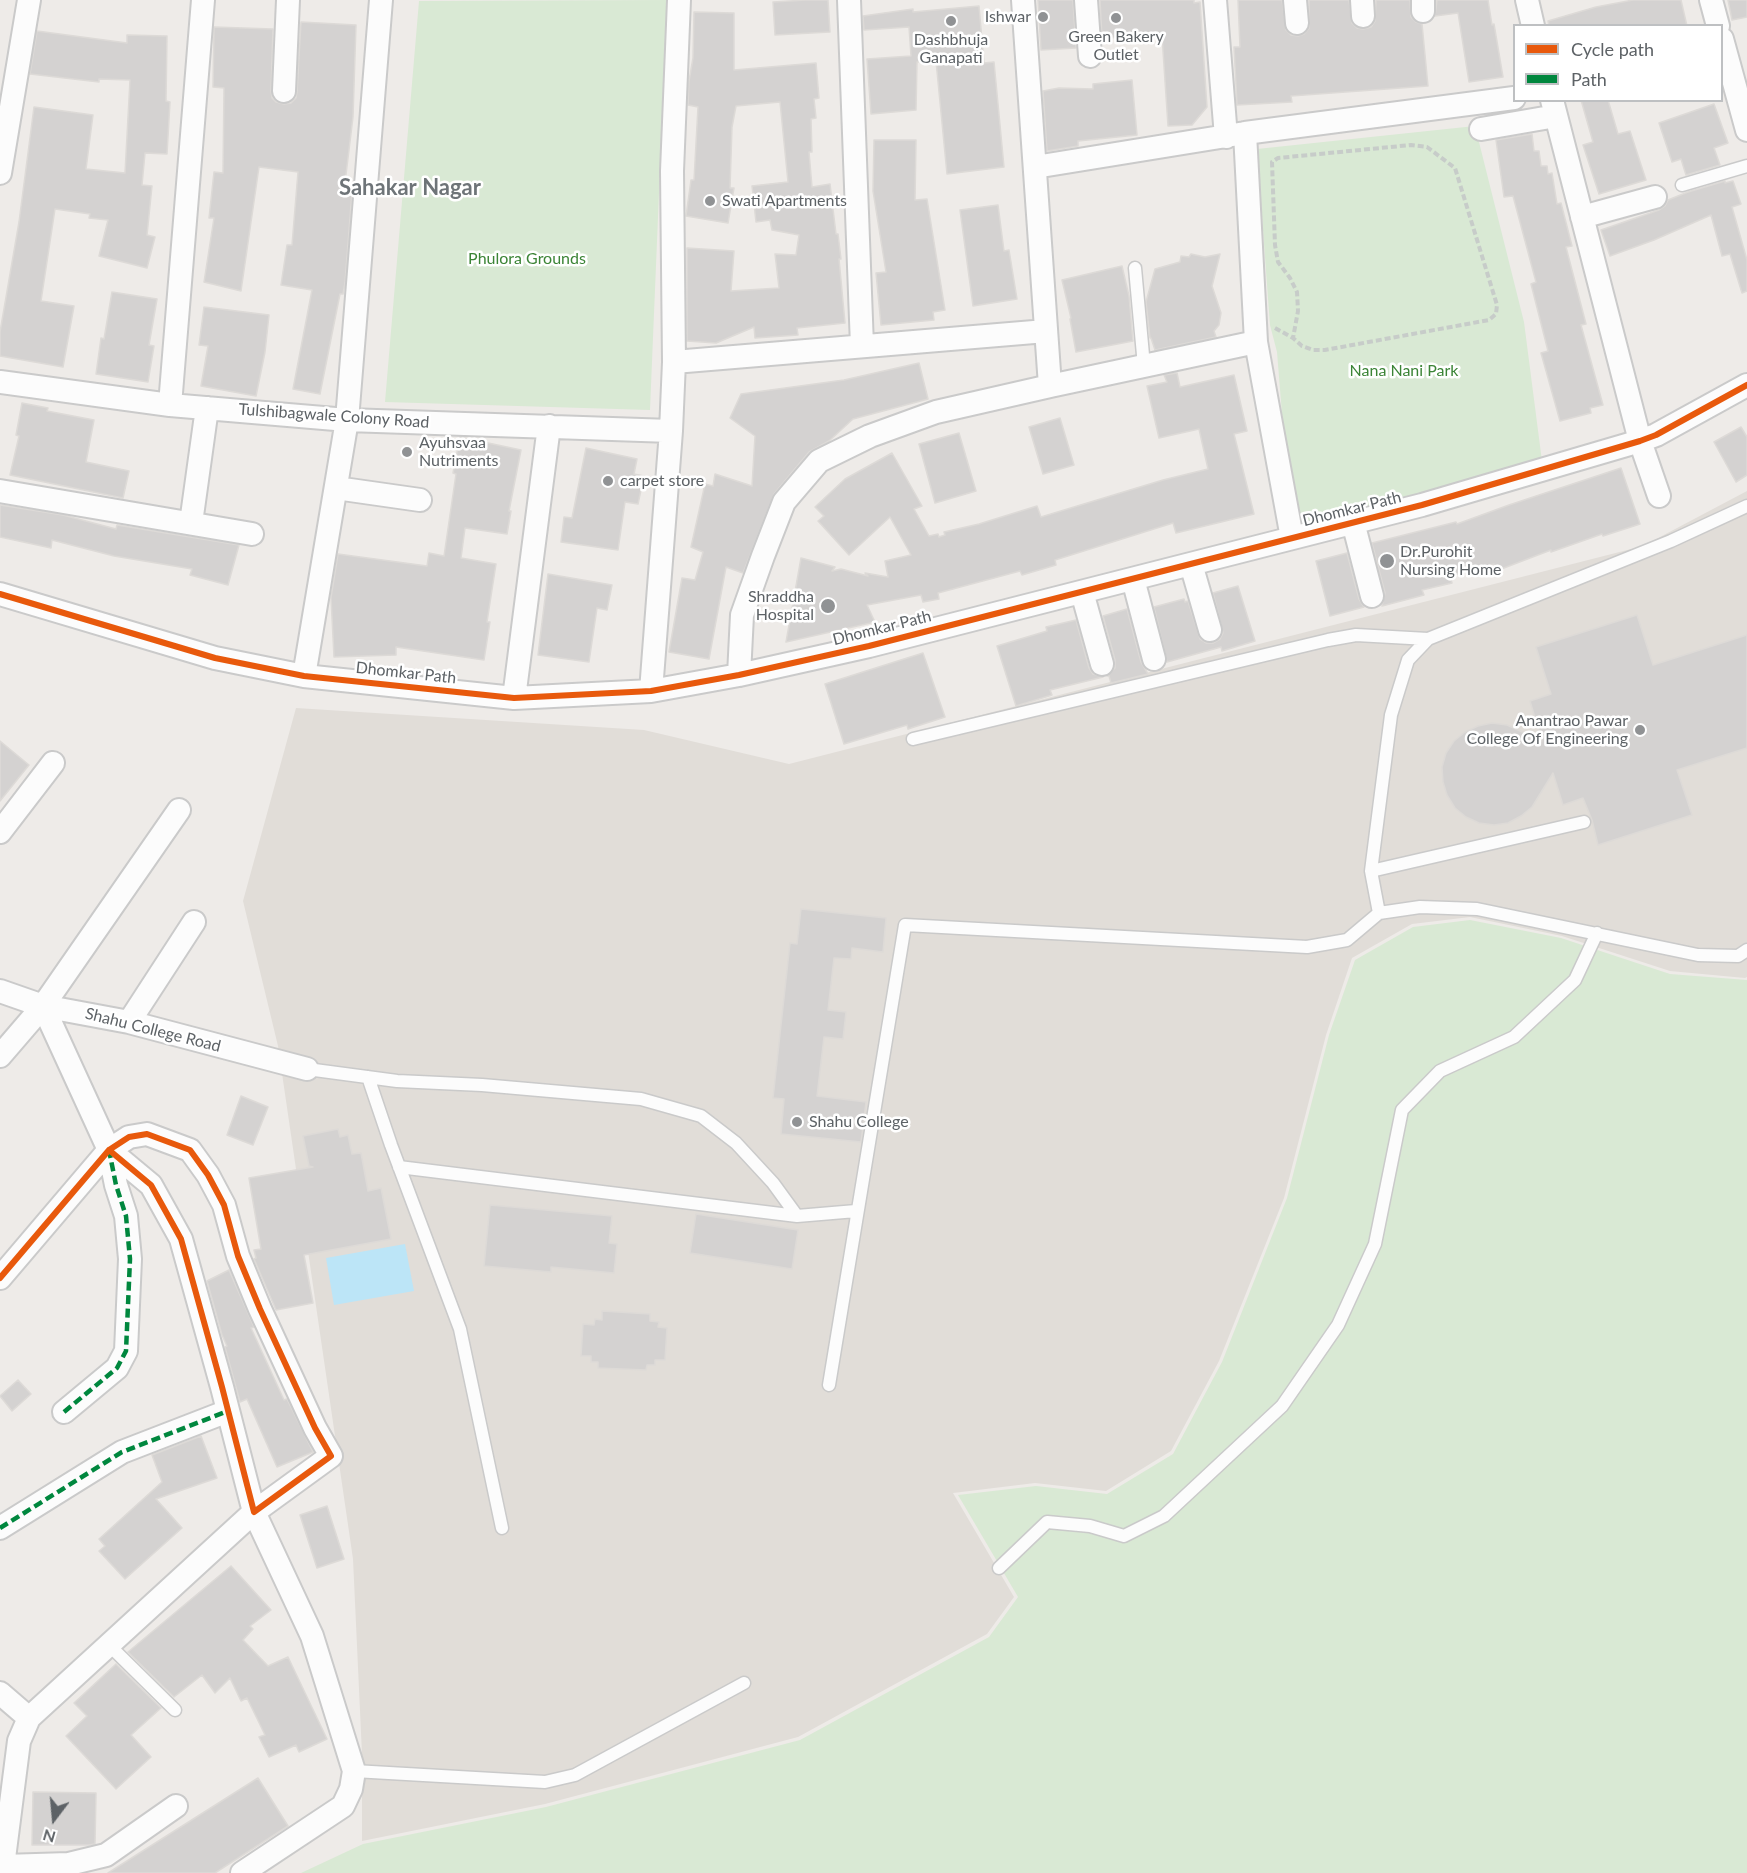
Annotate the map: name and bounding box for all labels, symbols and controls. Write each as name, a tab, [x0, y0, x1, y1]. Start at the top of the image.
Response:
place label: Ishwar	[985, 7, 1031, 27]
marker: Ishwar	[1036, 10, 1050, 24]
marker: Green Bakery Outlet	[1109, 11, 1123, 25]
marker: Dashbhuja Ganapati	[944, 14, 958, 28]
legend	[1513, 24, 1723, 102]
place label: Green Bakery Outlet	[1068, 27, 1164, 65]
place label: Dashbhuja Ganapati	[914, 30, 988, 68]
text: Cycle path	[1571, 38, 1654, 60]
text: Path	[1571, 68, 1607, 90]
district label: Sahakar Nagar	[339, 175, 481, 201]
place label: Swati Apartments	[722, 191, 847, 211]
marker: Swati Apartments	[703, 194, 717, 208]
park label: Phulora Grounds	[468, 249, 586, 269]
park label: Nana Nani Park	[1350, 361, 1458, 381]
street label: Tulshibagwale Colony Road	[238, 400, 430, 432]
place label: Ayuhsvaa Nutriments	[419, 433, 498, 471]
marker: Ayuhsvaa Nutriments	[400, 445, 414, 459]
place label: carpet store	[620, 471, 704, 491]
marker: carpet store	[601, 474, 615, 488]
street label: Dhomkar Path	[1301, 487, 1403, 531]
place label: Dr.Purohit Nursing Home	[1400, 542, 1502, 580]
marker: Dr.Purohit Nursing Home	[1378, 552, 1396, 570]
place label: Shraddha Hospital	[748, 587, 814, 625]
marker: Shraddha Hospital	[819, 597, 837, 615]
street label: Dhomkar Path	[831, 606, 933, 650]
street label: Dhomkar Path	[355, 658, 457, 688]
place label: Anantrao Pawar College Of Engineering	[1466, 711, 1628, 749]
marker: Anantrao Pawar College Of Engineering	[1633, 723, 1647, 737]
street label: Shahu College Road	[83, 1004, 223, 1056]
place label: Shahu College	[809, 1112, 909, 1132]
marker: Shahu College	[790, 1115, 804, 1129]
north arrow	[24, 1789, 84, 1849]
text: N	[40, 1826, 57, 1848]

